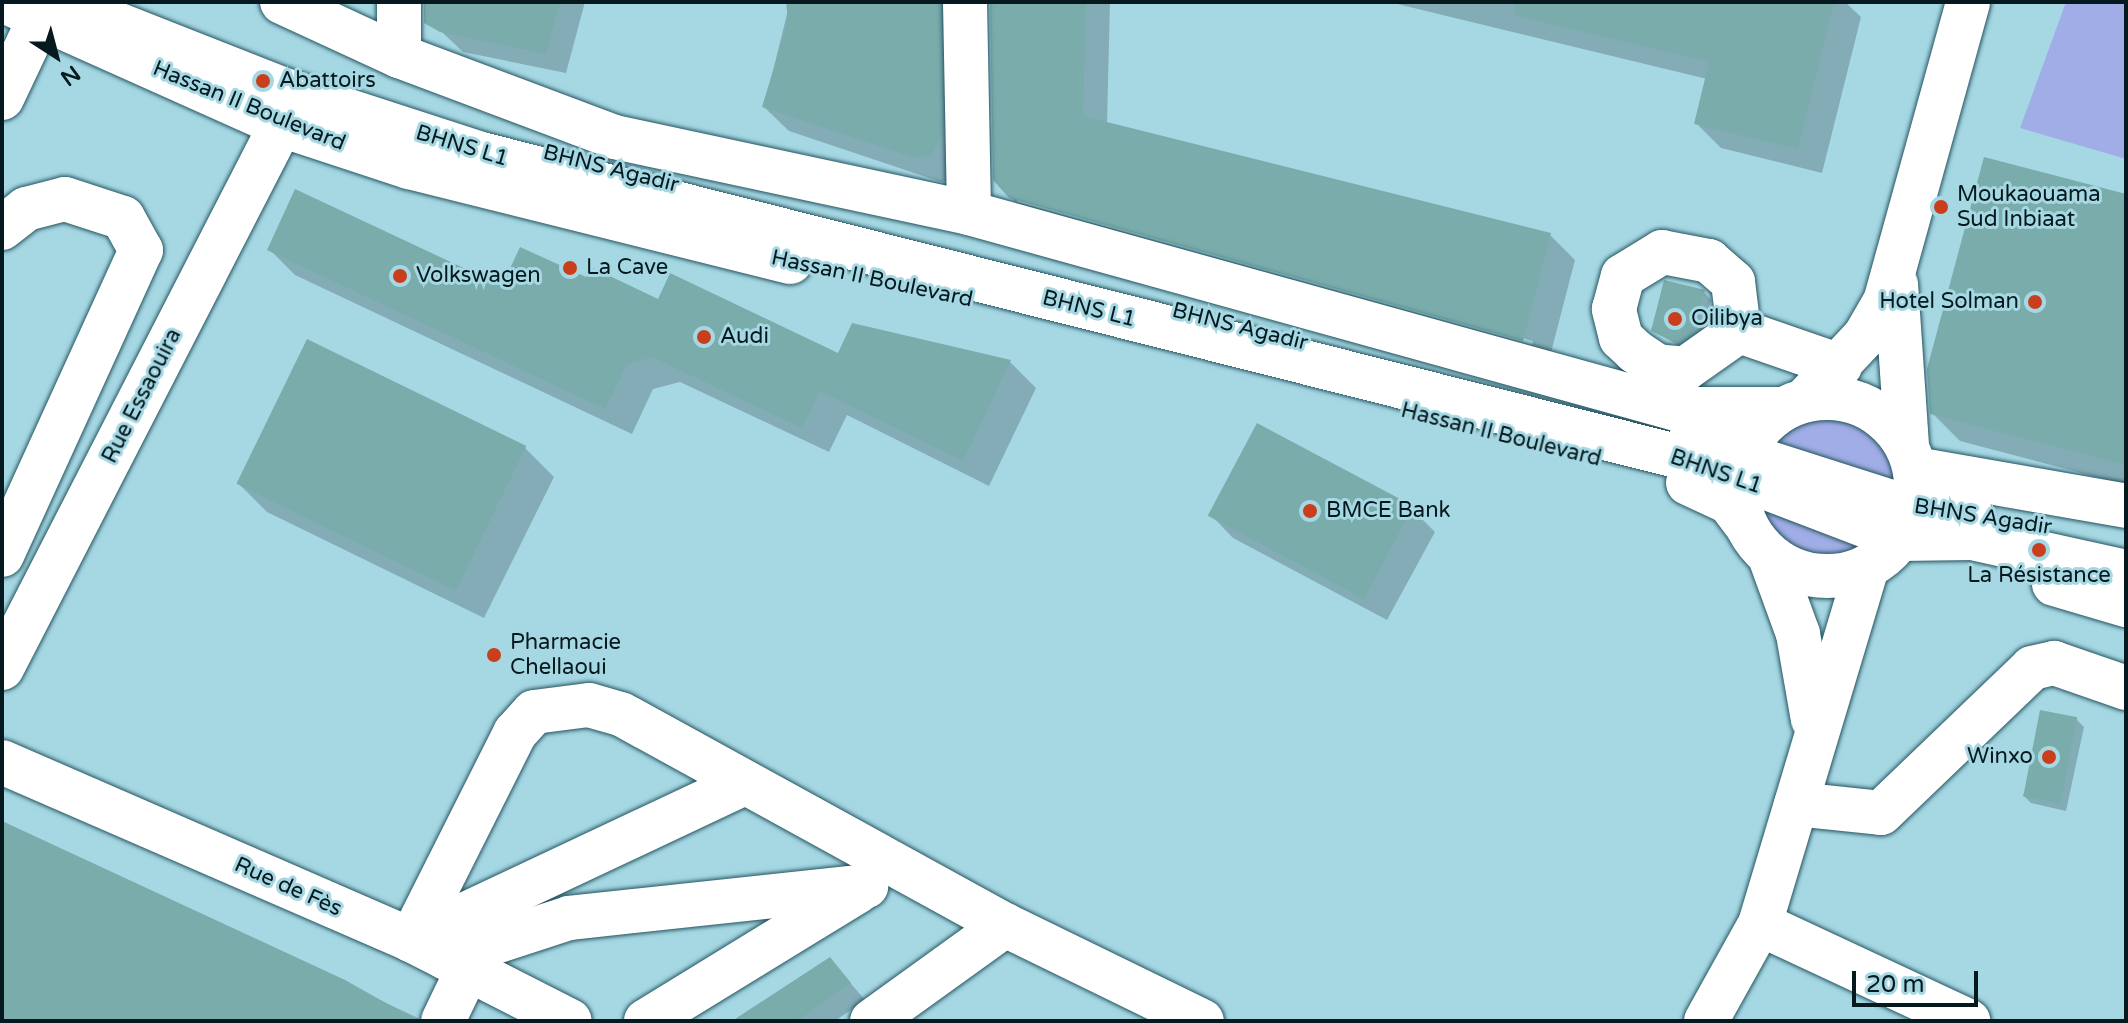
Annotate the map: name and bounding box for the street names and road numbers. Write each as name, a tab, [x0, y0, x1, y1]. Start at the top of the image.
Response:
street label: Hassan II Boulevard	[149, 55, 349, 157]
street label: BHNS L1	[413, 119, 511, 173]
street label: BHNS Agadir	[540, 139, 682, 199]
street label: Hassan II Boulevard	[769, 245, 975, 313]
street label: BHNS L1	[1040, 285, 1138, 333]
street label: BHNS Agadir	[1169, 297, 1311, 357]
street label: Rue Essaouira	[97, 324, 187, 468]
street label: Hassan II Boulevard	[1398, 397, 1604, 473]
street label: BHNS L1	[1667, 444, 1765, 500]
street label: BHNS Agadir	[1912, 493, 2054, 541]
street label: Rue de Fès	[230, 852, 346, 922]

